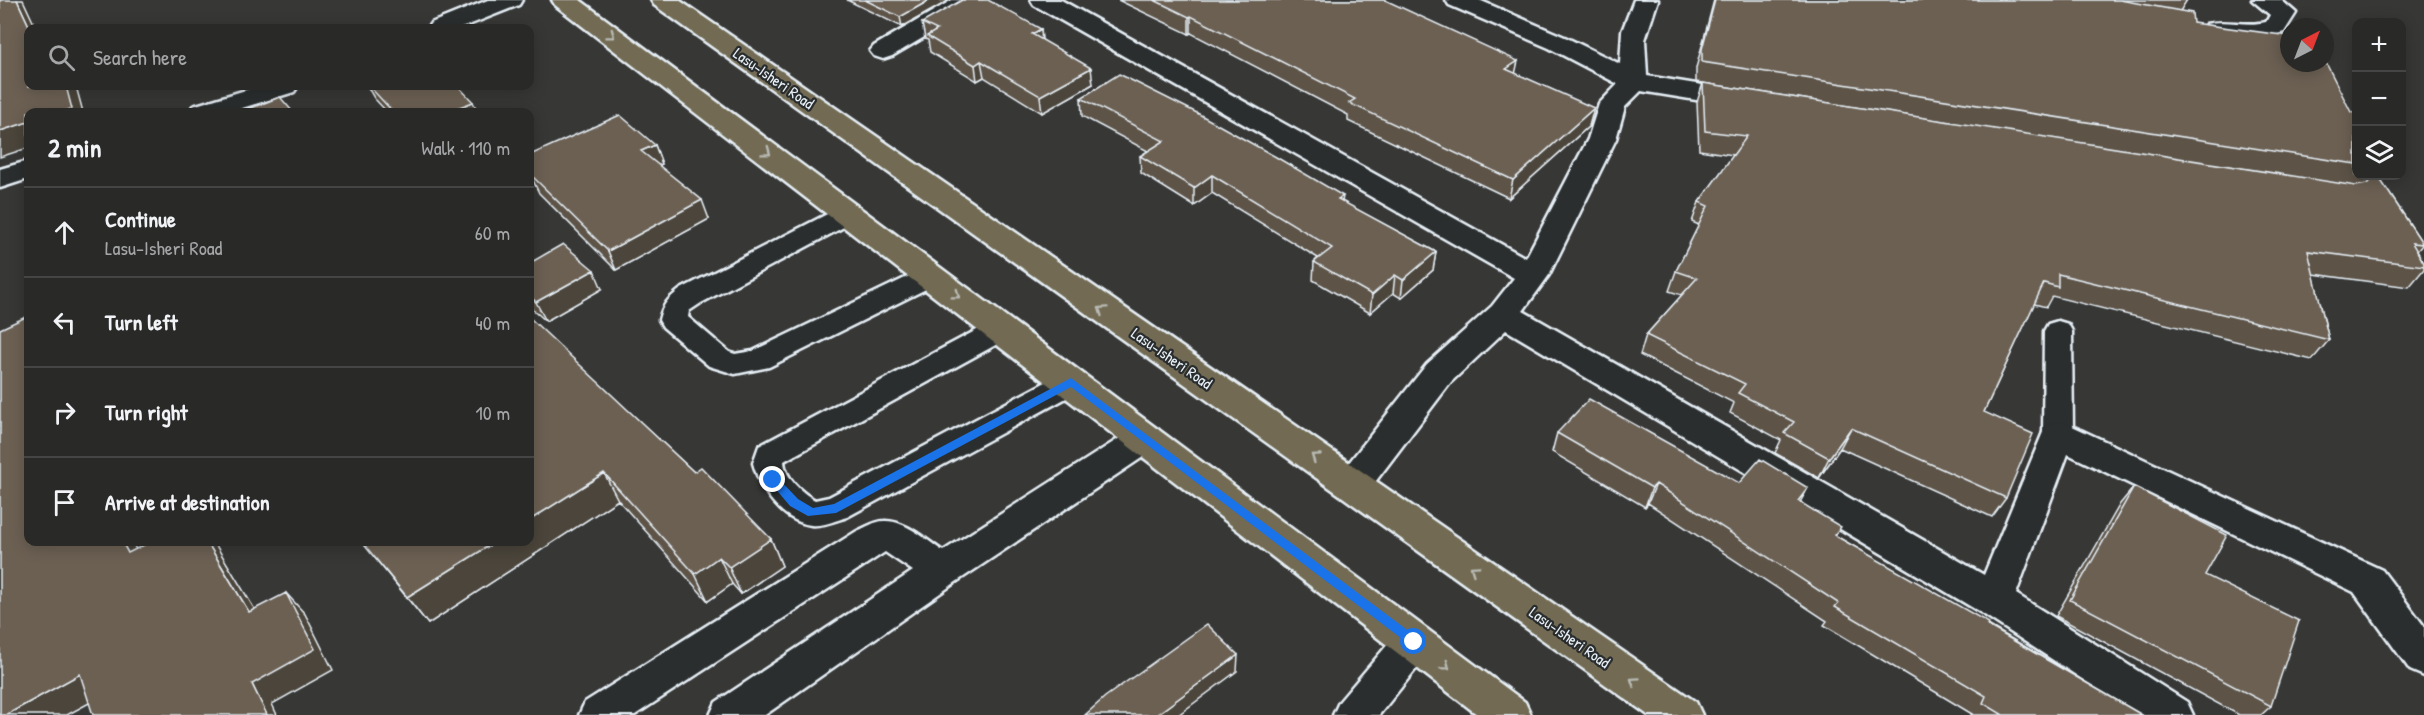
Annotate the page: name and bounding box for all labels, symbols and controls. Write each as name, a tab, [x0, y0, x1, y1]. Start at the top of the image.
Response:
north arrow	[2280, 18, 2334, 72]
map controls	[2352, 18, 2406, 180]
button: +	[2352, 18, 2406, 72]
search box	[24, 24, 534, 90]
one-way arrow	[604, 28, 615, 39]
icon: search	[45, 41, 78, 74]
text: Search here	[93, 42, 187, 72]
street label: Lasu-Isheri Road	[729, 42, 819, 114]
button: −	[2352, 72, 2406, 126]
button: layers	[2352, 126, 2406, 180]
text: 2 min	[48, 130, 101, 165]
text: Walk · 110 m	[421, 134, 510, 161]
one-way arrow	[760, 145, 771, 156]
text: Continue	[105, 204, 176, 234]
icon: ahead	[48, 216, 81, 249]
text: 60 m	[475, 219, 510, 246]
text: Lasu-Isheri Road	[105, 234, 222, 261]
one-way arrow	[949, 288, 960, 299]
icon: left	[48, 306, 81, 339]
one-way arrow	[1098, 306, 1109, 317]
text: Turn left	[105, 307, 178, 337]
text: 40 m	[475, 309, 510, 336]
street label: Lasu-Isheri Road	[1127, 322, 1217, 394]
icon: right	[48, 396, 81, 429]
text: Turn right	[105, 397, 188, 427]
text: 10 m	[476, 399, 510, 426]
one-way arrow	[1310, 453, 1321, 464]
route end	[759, 466, 785, 492]
icon: arrive	[48, 486, 81, 519]
text: Arrive at destination	[105, 487, 270, 517]
one-way arrow	[1470, 565, 1481, 576]
street label: Lasu-Isheri Road	[1525, 601, 1615, 673]
route start	[1400, 628, 1426, 654]
one-way arrow	[1440, 659, 1451, 670]
one-way arrow	[1629, 677, 1640, 688]

